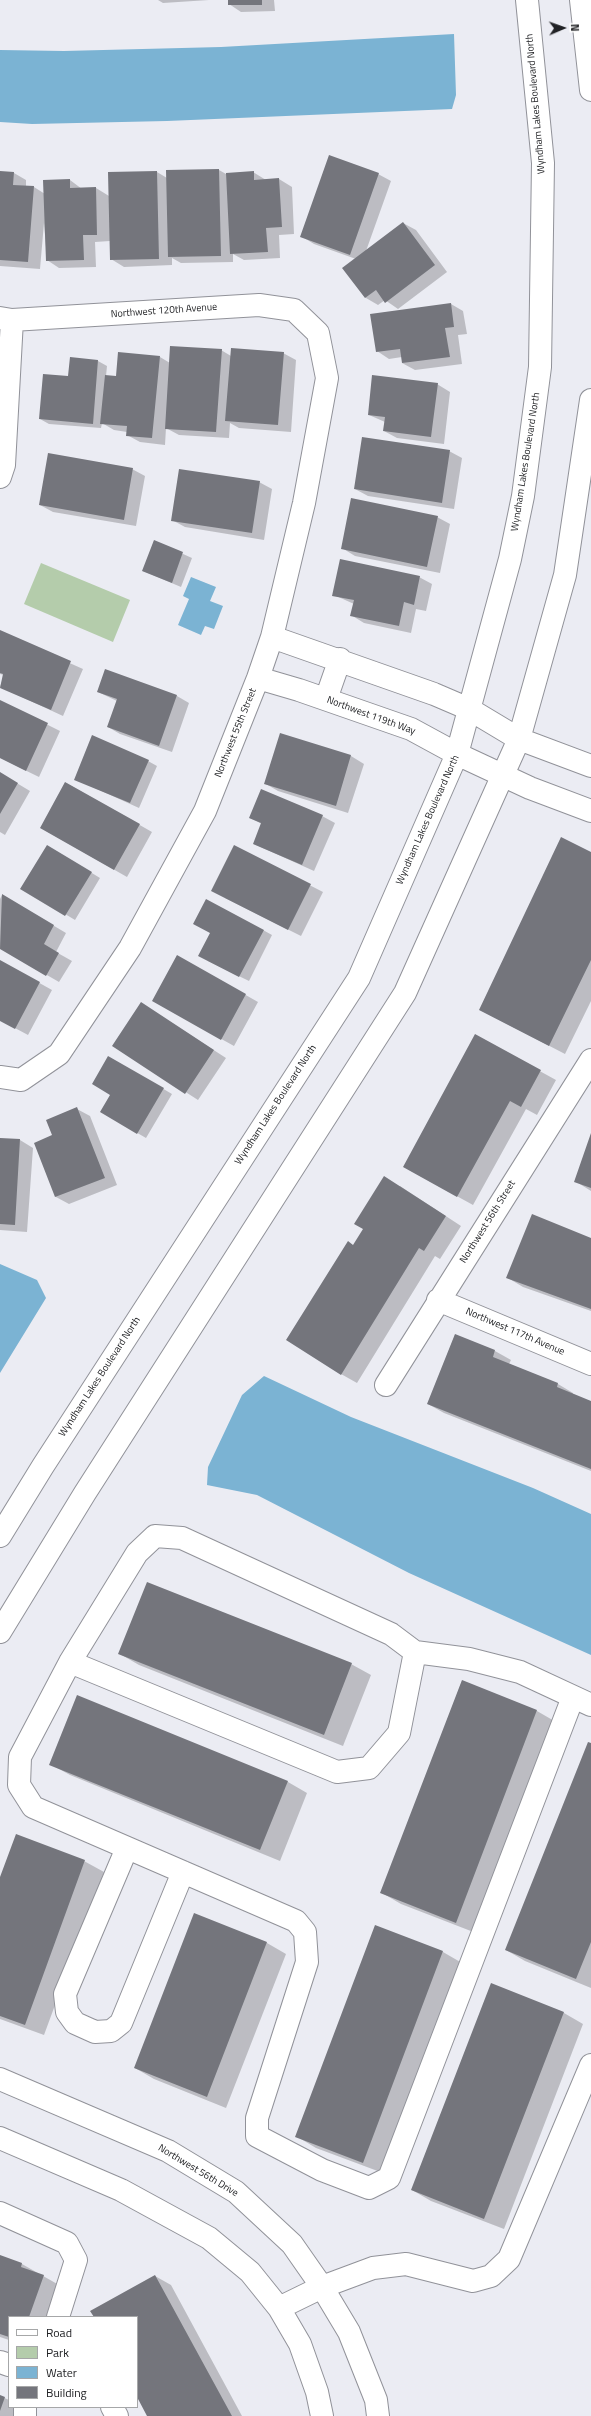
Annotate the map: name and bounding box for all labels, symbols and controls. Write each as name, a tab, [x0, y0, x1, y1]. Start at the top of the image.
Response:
north arrow	[543, 8, 583, 48]
text: N	[567, 23, 583, 32]
street label: Wyndham Lakes Boulevard North	[524, 33, 548, 175]
street label: Northwest 120th Avenue	[111, 301, 217, 321]
street label: Wyndham Lakes Boulevard North	[509, 392, 543, 532]
street label: Northwest 55th Street	[213, 687, 259, 779]
street label: Northwest 119th Way	[325, 694, 417, 738]
street label: Wyndham Lakes Boulevard North	[394, 753, 462, 887]
street label: Wyndham Lakes Boulevard North	[233, 1043, 319, 1167]
street label: Northwest 56th Street	[458, 1178, 518, 1266]
street label: Northwest 117th Avenue	[464, 1306, 566, 1358]
street label: Wyndham Lakes Boulevard North	[57, 1315, 143, 1439]
street label: Northwest 56th Drive	[156, 2142, 240, 2200]
legend	[8, 2316, 138, 2408]
text: Road	[46, 2323, 72, 2342]
text: Park	[46, 2343, 69, 2362]
text: Water	[46, 2363, 77, 2382]
text: Building	[46, 2383, 87, 2402]

